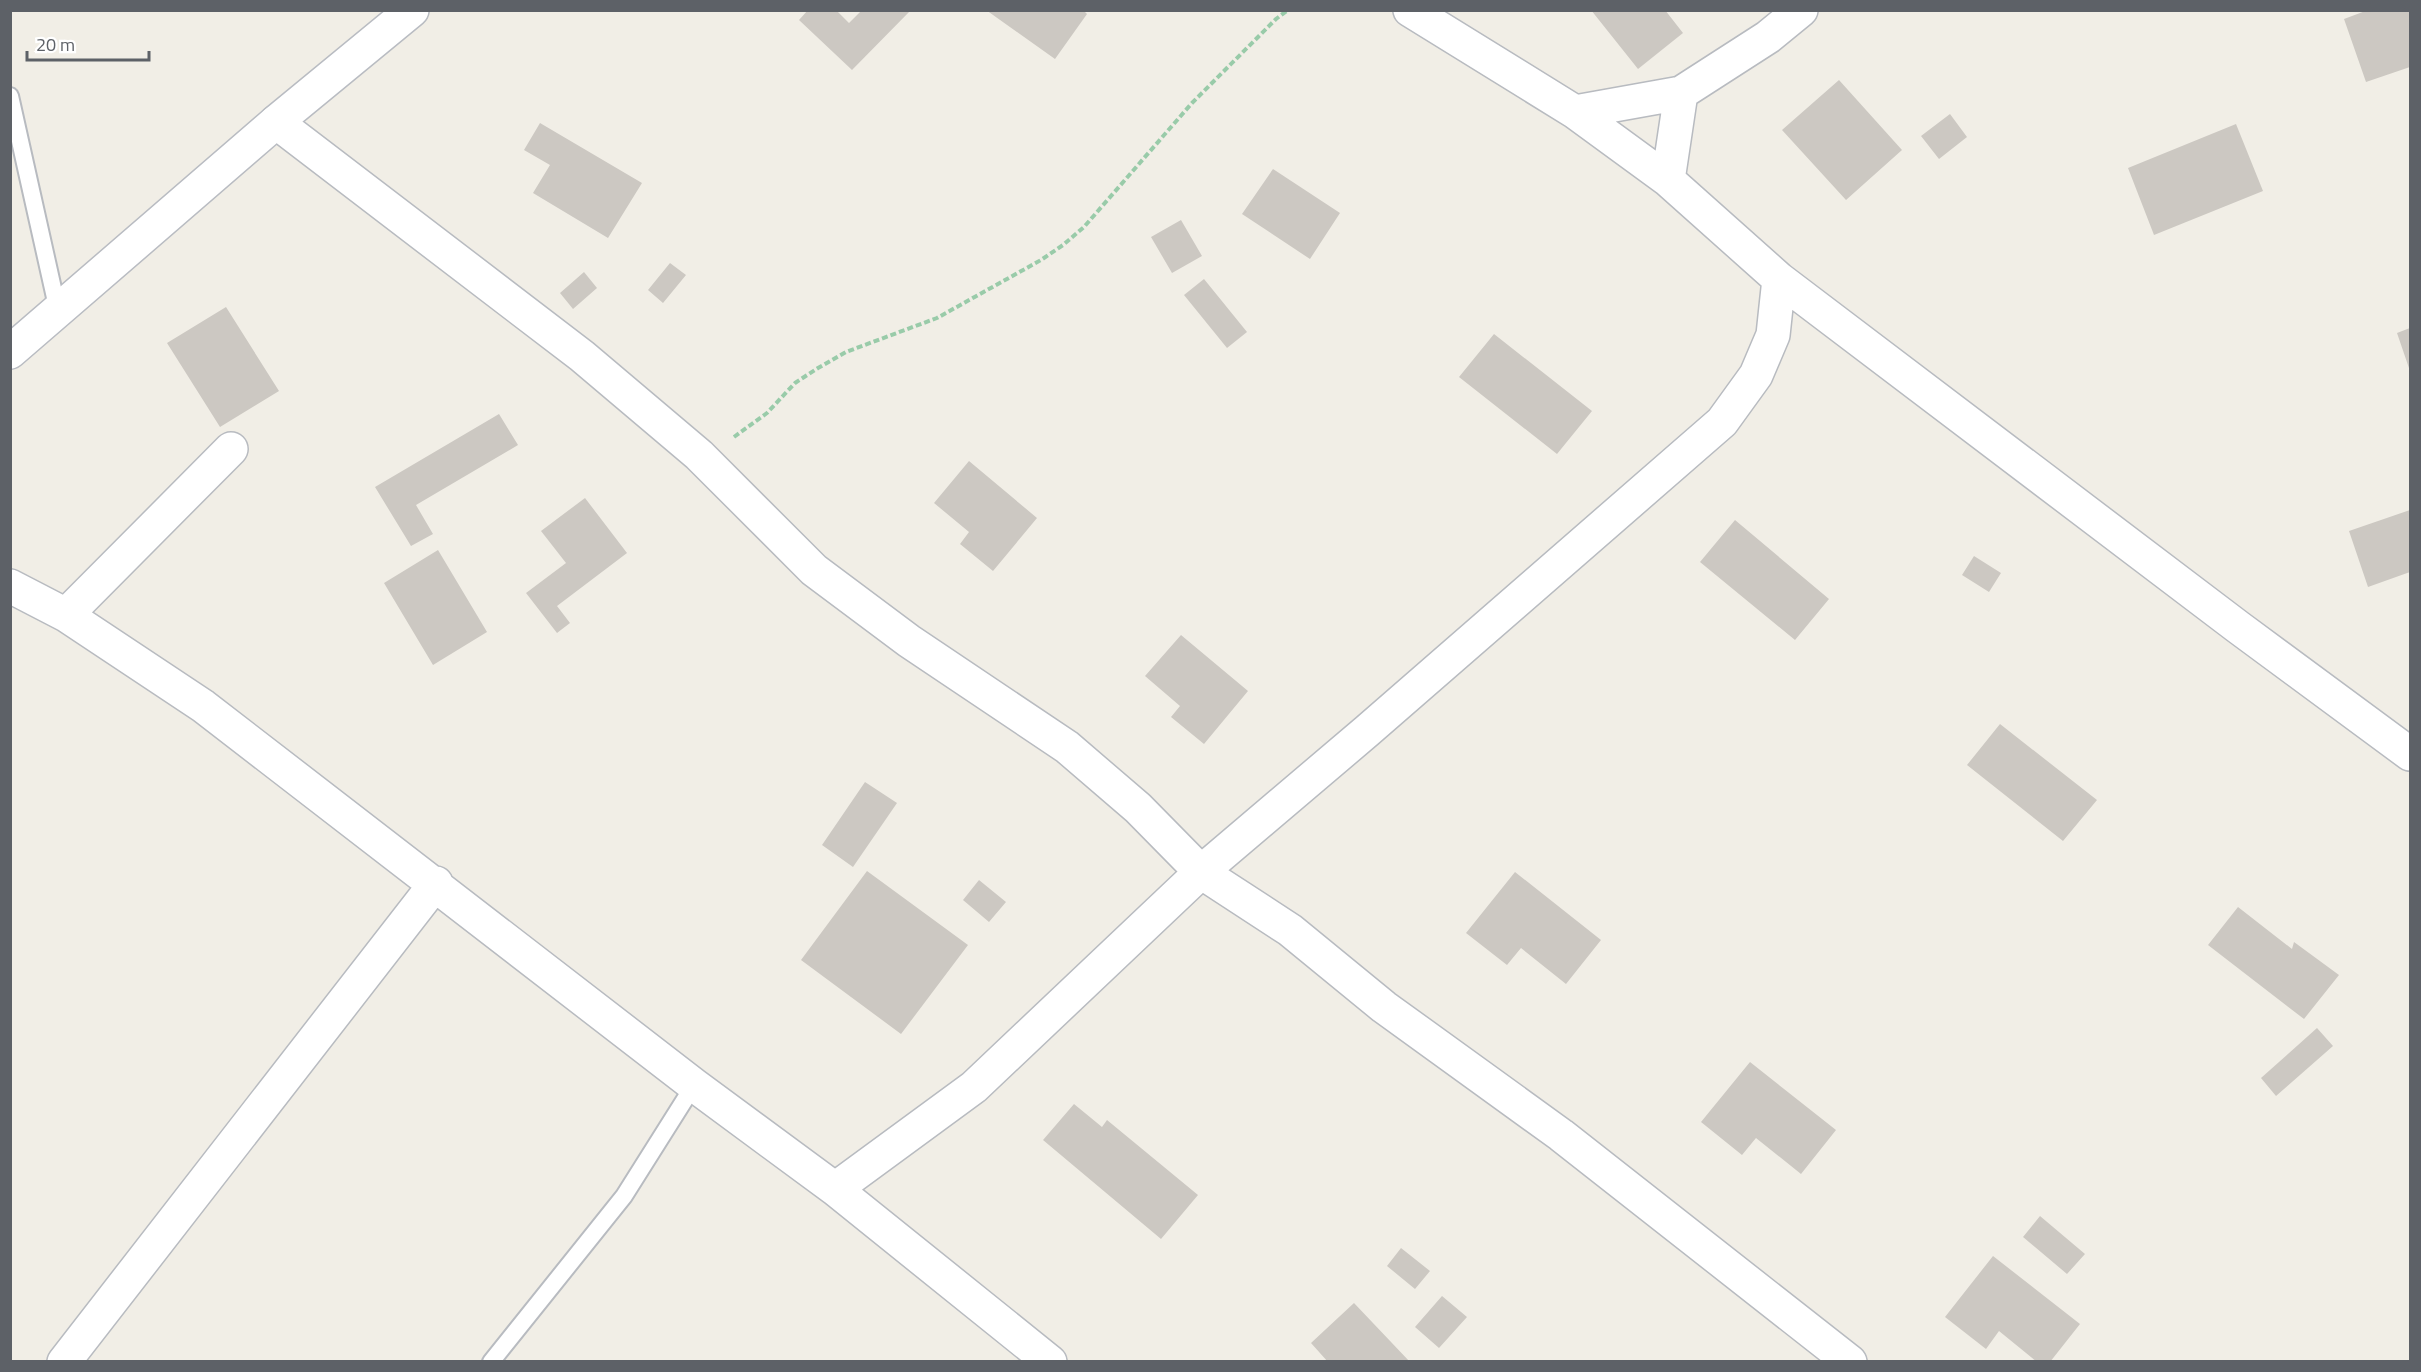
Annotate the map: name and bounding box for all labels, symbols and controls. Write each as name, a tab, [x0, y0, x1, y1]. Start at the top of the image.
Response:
scale bar	[27, 24, 148, 62]
text: 20 m	[36, 31, 75, 58]

